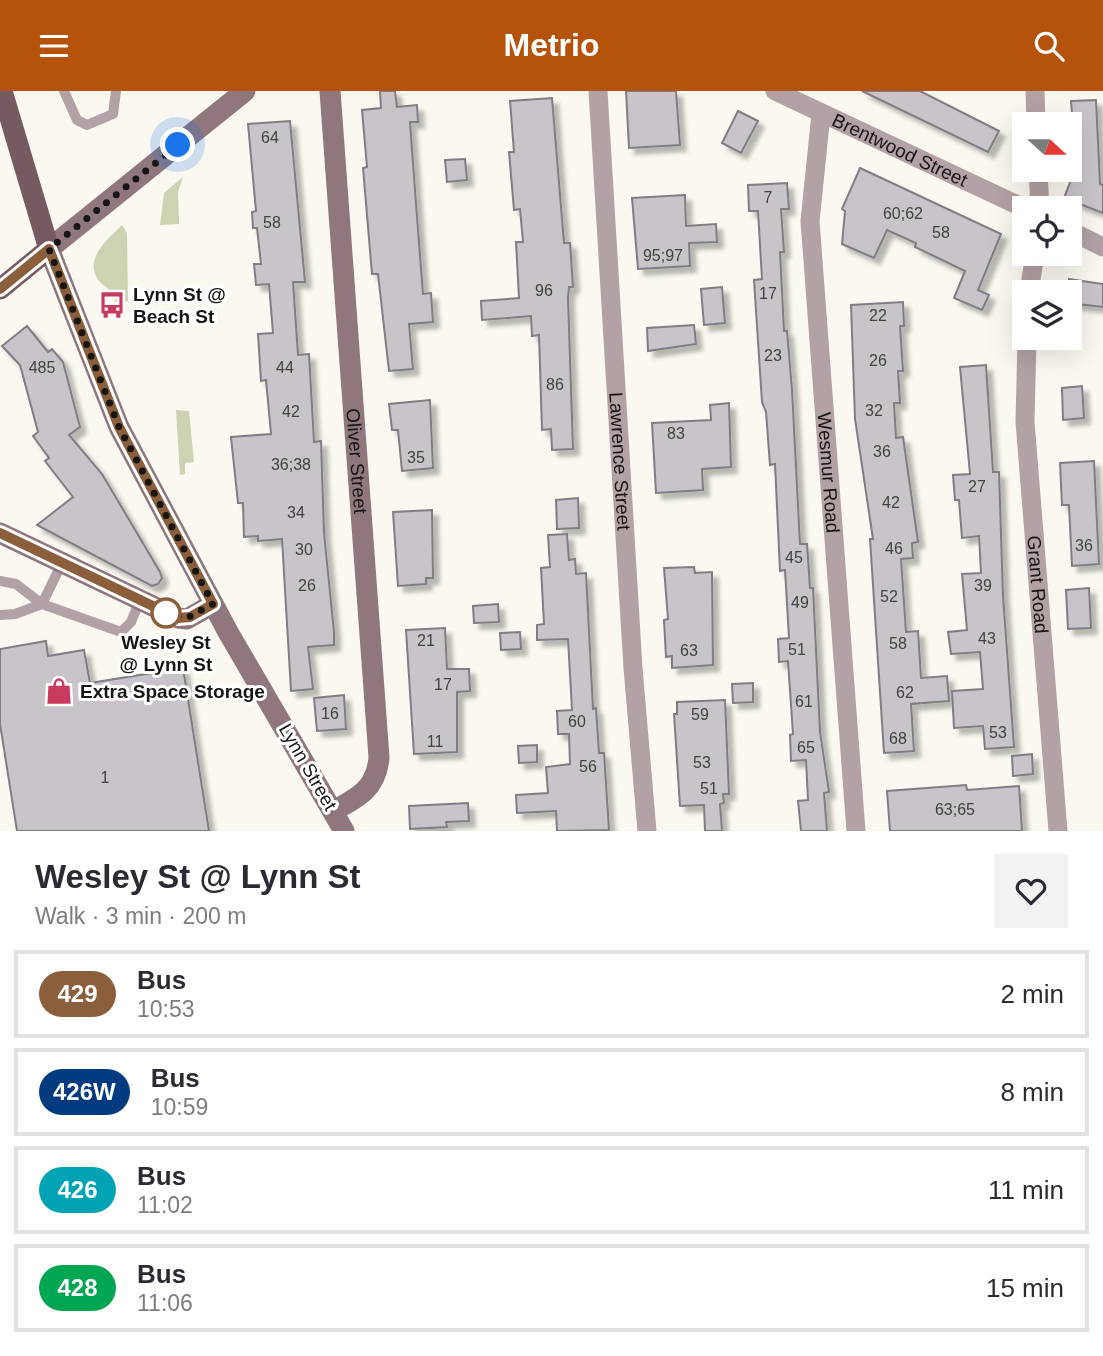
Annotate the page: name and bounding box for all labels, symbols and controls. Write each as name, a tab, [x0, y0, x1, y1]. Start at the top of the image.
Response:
icon: menu	[35, 27, 73, 65]
text: Metrio	[504, 27, 600, 63]
icon: search	[1030, 27, 1068, 65]
street label: Brentwood Street	[829, 109, 972, 191]
north arrow	[1012, 112, 1082, 182]
map controls	[1012, 112, 1082, 350]
your location	[160, 127, 195, 162]
house number: 64	[261, 129, 279, 146]
house number: 7	[764, 189, 773, 206]
button: locate	[1012, 196, 1082, 266]
house number: 60;62	[883, 205, 923, 222]
house number: 58	[263, 214, 281, 231]
house number: 58	[932, 224, 950, 241]
house number: 95;97	[643, 247, 683, 264]
button: layers	[1012, 280, 1082, 350]
house number: 96	[535, 282, 553, 299]
place label: Lynn St @ Beach St	[133, 284, 226, 327]
house number: 17	[759, 285, 777, 302]
bus stop icon: Lynn St @ Beach St	[97, 290, 127, 320]
house number: 22	[869, 307, 887, 324]
house number: 23	[764, 347, 782, 364]
house number: 26	[869, 352, 887, 369]
house number: 485	[29, 359, 55, 376]
house number: 44	[276, 359, 294, 376]
house number: 86	[546, 376, 564, 393]
street label: Lawrence Street	[606, 392, 635, 532]
house number: 32	[865, 402, 883, 419]
house number: 42	[282, 403, 300, 420]
street label: Oliver Street	[343, 408, 372, 515]
street label: Wesmur Road	[814, 412, 844, 534]
house number: 83	[667, 425, 685, 442]
house number: 36	[873, 443, 891, 460]
house number: 35	[407, 449, 425, 466]
house number: 36;38	[271, 456, 311, 473]
house number: 27	[968, 478, 986, 495]
house number: 42	[882, 494, 900, 511]
house number: 34	[287, 504, 305, 521]
street label: Grant Road	[1024, 535, 1053, 634]
house number: 36	[1075, 537, 1093, 554]
house number: 46	[885, 540, 903, 557]
house number: 30	[295, 541, 313, 558]
house number: 45	[785, 549, 803, 566]
house number: 26	[298, 577, 316, 594]
house number: 39	[974, 577, 992, 594]
house number: 52	[880, 588, 898, 605]
house number: 49	[791, 594, 809, 611]
marker: Wesley St @ Lynn St	[151, 598, 181, 628]
house number: 43	[978, 630, 996, 647]
place label: Wesley St @ Lynn St	[120, 632, 213, 675]
house number: 21	[417, 632, 435, 649]
house number: 58	[889, 635, 907, 652]
house number: 51	[788, 641, 806, 658]
house number: 63	[680, 642, 698, 659]
shop icon: Extra Space Storage	[44, 676, 74, 706]
house number: 17	[434, 676, 452, 693]
place label: Extra Space Storage	[80, 681, 265, 702]
house number: 62	[896, 684, 914, 701]
house number: 61	[795, 693, 813, 710]
house number: 16	[321, 705, 339, 722]
house number: 59	[691, 706, 709, 723]
house number: 60	[568, 713, 586, 730]
street label: Lynn Street	[275, 720, 342, 815]
house number: 53	[989, 724, 1007, 741]
house number: 68	[889, 730, 907, 747]
house number: 11	[427, 733, 443, 750]
house number: 65	[797, 739, 815, 756]
house number: 53	[693, 754, 711, 771]
house number: 56	[579, 758, 597, 775]
house number: 1	[101, 769, 110, 786]
house number: 51	[700, 780, 718, 797]
house number: 63;65	[935, 801, 975, 818]
button: heart	[994, 854, 1068, 928]
text: Wesley St @ Lynn St	[35, 858, 361, 895]
text: Walk · 3 min · 200 m	[35, 903, 246, 929]
text: Bus	[137, 965, 186, 995]
text: 2 min	[1000, 979, 1064, 1009]
text: 429	[57, 980, 98, 1007]
text: 10:53	[137, 996, 195, 1022]
text: Bus	[151, 1063, 200, 1093]
text: 8 min	[1000, 1077, 1064, 1107]
text: 426W	[53, 1078, 116, 1105]
text: 10:59	[151, 1094, 208, 1120]
text: Bus	[137, 1161, 186, 1191]
text: 11 min	[988, 1175, 1064, 1205]
text: 426	[57, 1176, 98, 1203]
text: 11:02	[137, 1192, 193, 1218]
text: Bus	[137, 1259, 186, 1289]
text: 15 min	[986, 1273, 1064, 1303]
text: 428	[57, 1274, 98, 1301]
text: 11:06	[137, 1290, 193, 1316]

